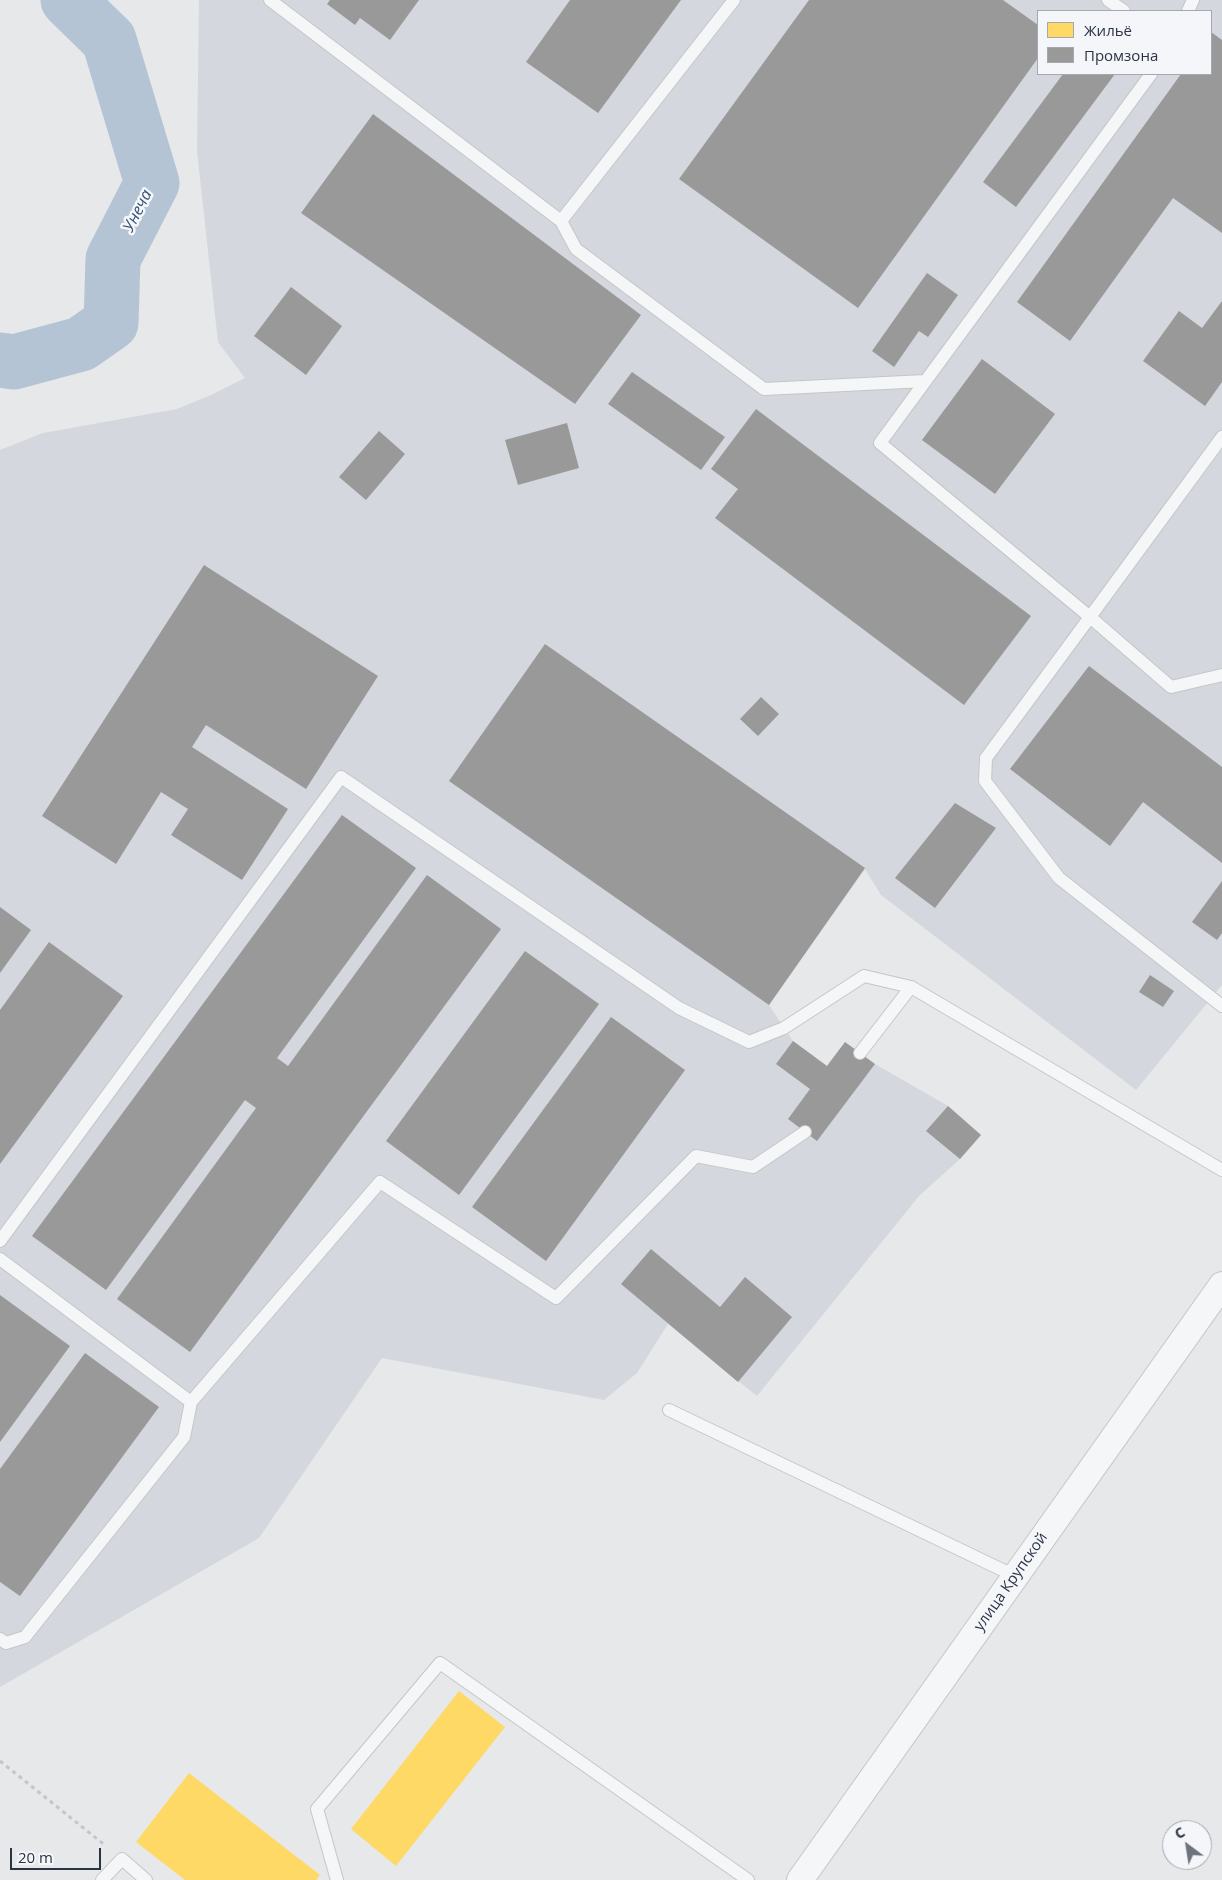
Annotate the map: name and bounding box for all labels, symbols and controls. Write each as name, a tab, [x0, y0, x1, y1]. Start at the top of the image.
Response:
legend	[1037, 10, 1212, 75]
text: Жильё	[1084, 20, 1132, 40]
text: Промзона	[1084, 45, 1158, 65]
water label: Унеча	[119, 187, 157, 235]
street label: улица Крупской	[970, 1529, 1052, 1635]
north arrow	[1162, 1820, 1212, 1870]
text: С	[1171, 1822, 1188, 1843]
scale bar	[12, 1838, 104, 1870]
text: 20 m	[18, 1847, 53, 1867]

